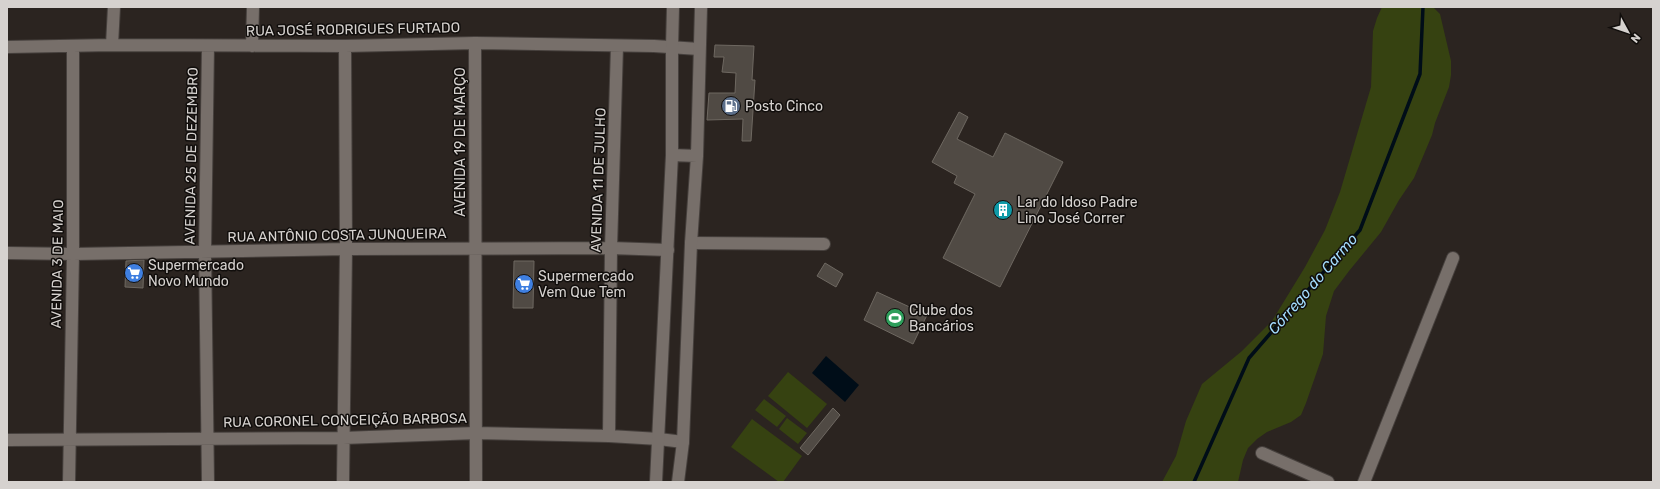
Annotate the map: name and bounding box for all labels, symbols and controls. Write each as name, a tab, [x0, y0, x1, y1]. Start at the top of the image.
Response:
north arrow	[1608, 12, 1648, 52]
street label: RUA JOSÉ RODRIGUES FURTADO	[246, 18, 460, 40]
text: N	[1628, 31, 1643, 45]
street label: AVENIDA 25 DE DEZEMBRO	[181, 67, 202, 245]
street label: AVENIDA 19 DE MARÇO	[452, 67, 469, 217]
fuel station icon: Posto Cinco	[720, 95, 742, 117]
place label: Posto Cinco	[745, 98, 823, 115]
street label: AVENIDA 11 DE JULHO	[587, 107, 610, 253]
place label: Lar do Idoso Padre Lino José Correr	[1017, 194, 1138, 227]
street label: AVENIDA 3 DE MAIO	[48, 199, 67, 329]
building icon: Lar do Idoso Padre Lino José Correr	[992, 199, 1014, 221]
street label: RUA ANTÔNIO COSTA JUNQUEIRA	[227, 224, 447, 246]
water label: Córrego do Carmo	[1264, 230, 1362, 338]
place label: Supermercado Novo Mundo	[148, 257, 244, 290]
supermarket icon: Supermercado Novo Mundo	[123, 262, 145, 284]
place label: Supermercado Vem Que Tem	[538, 268, 634, 301]
supermarket icon: Supermercado Vem Que Tem	[513, 273, 535, 295]
place label: Clube dos Bancários	[909, 302, 974, 335]
sports icon: Clube dos Bancários	[884, 307, 906, 329]
street label: RUA CORONEL CONCEIÇÃO BARBOSA	[223, 409, 468, 431]

